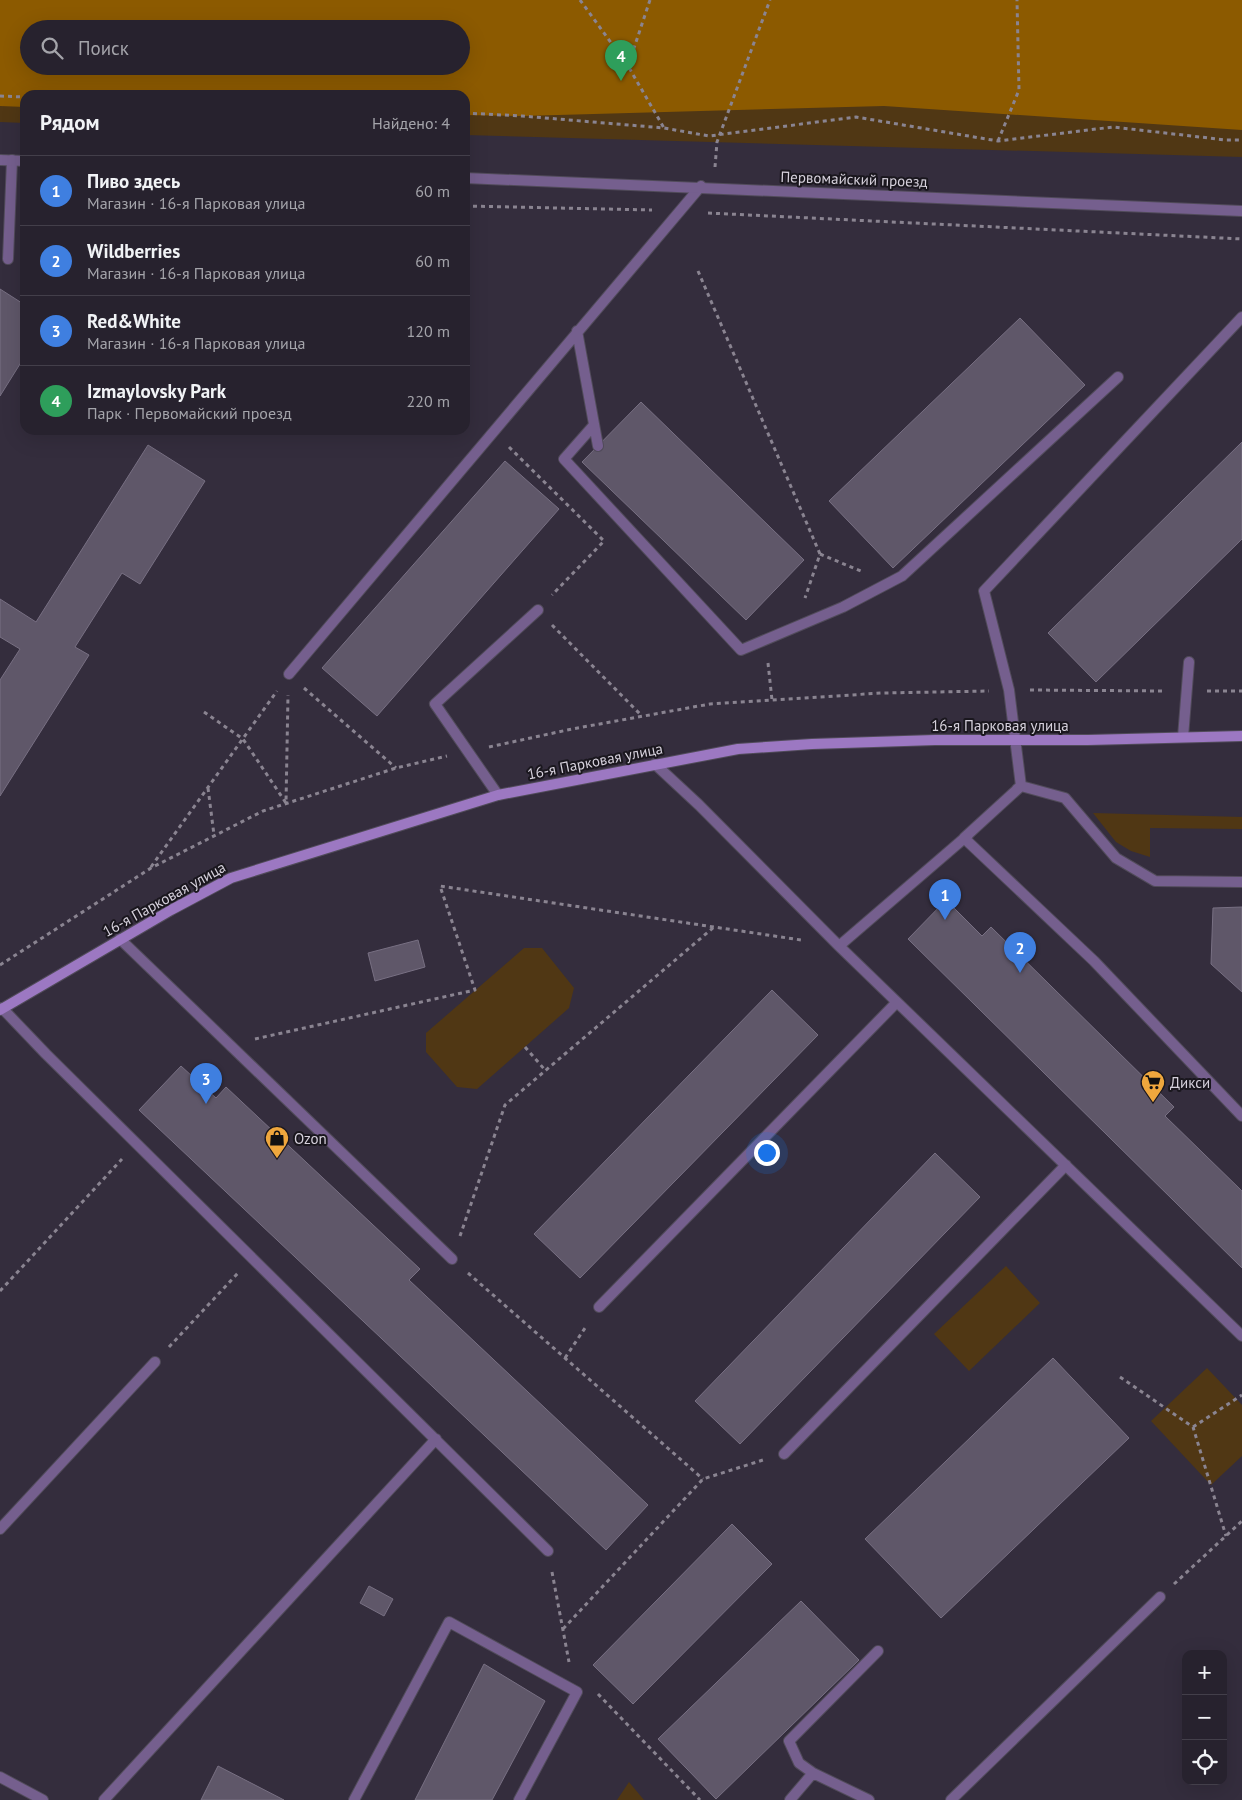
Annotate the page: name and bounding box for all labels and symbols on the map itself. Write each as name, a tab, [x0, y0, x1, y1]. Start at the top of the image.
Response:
pin: 4	[605, 40, 637, 81]
street label: Первомайский проезд	[780, 167, 928, 191]
street label: 16-я Парковая улица	[931, 716, 1069, 735]
street label: 16-я Парковая улица	[526, 739, 664, 783]
street label: 16-я Парковая улица	[99, 857, 229, 941]
pin: 1	[929, 879, 961, 920]
pin: 2	[1004, 932, 1036, 973]
pin: 3	[190, 1063, 222, 1104]
supermarket icon: Дикси	[1140, 1069, 1166, 1103]
place label: Дикси	[1170, 1073, 1210, 1092]
shop icon: Ozon	[264, 1125, 290, 1159]
place label: Ozon	[294, 1129, 327, 1148]
your location	[754, 1140, 780, 1166]

